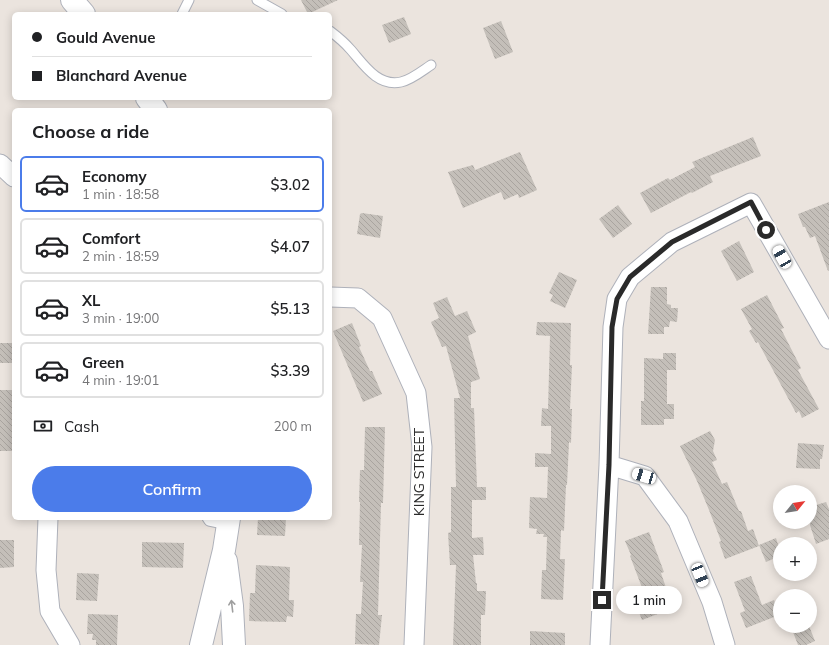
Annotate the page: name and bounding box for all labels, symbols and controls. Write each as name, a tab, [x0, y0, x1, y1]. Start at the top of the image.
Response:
text: Gould Avenue	[56, 28, 156, 47]
text: Blanchard Avenue	[56, 66, 187, 85]
text: Choose a ride	[32, 120, 149, 143]
icon: car	[34, 166, 70, 202]
text: Economy	[82, 167, 147, 186]
text: $3.02	[270, 175, 310, 194]
text: 1 min · 18:58	[82, 186, 159, 202]
route start	[757, 221, 775, 239]
icon: car	[34, 228, 70, 264]
text: Comfort	[82, 229, 140, 248]
text: $4.07	[270, 237, 310, 256]
car	[771, 244, 793, 270]
text: 2 min · 18:59	[82, 248, 159, 264]
icon: car	[34, 290, 70, 326]
text: XL	[82, 291, 100, 310]
text: $5.13	[270, 299, 310, 318]
text: 3 min · 19:00	[82, 310, 159, 326]
icon: car	[34, 352, 70, 388]
text: Green	[82, 353, 124, 372]
text: $3.39	[270, 361, 310, 380]
text: 4 min · 19:01	[82, 372, 159, 388]
icon: cash	[32, 415, 54, 437]
text: Cash	[64, 417, 99, 436]
text: 200 m	[274, 418, 312, 434]
street label: KING STREET	[410, 427, 428, 516]
button: Confirm	[32, 466, 312, 512]
car	[631, 467, 657, 485]
north arrow	[773, 485, 817, 529]
map controls	[773, 485, 817, 633]
button: +	[773, 537, 817, 581]
car	[690, 562, 710, 588]
callout: 1 min	[616, 586, 682, 614]
button: −	[773, 589, 817, 633]
route end	[593, 591, 611, 609]
text: 1 min	[632, 592, 666, 608]
one-way arrow	[228, 600, 236, 613]

